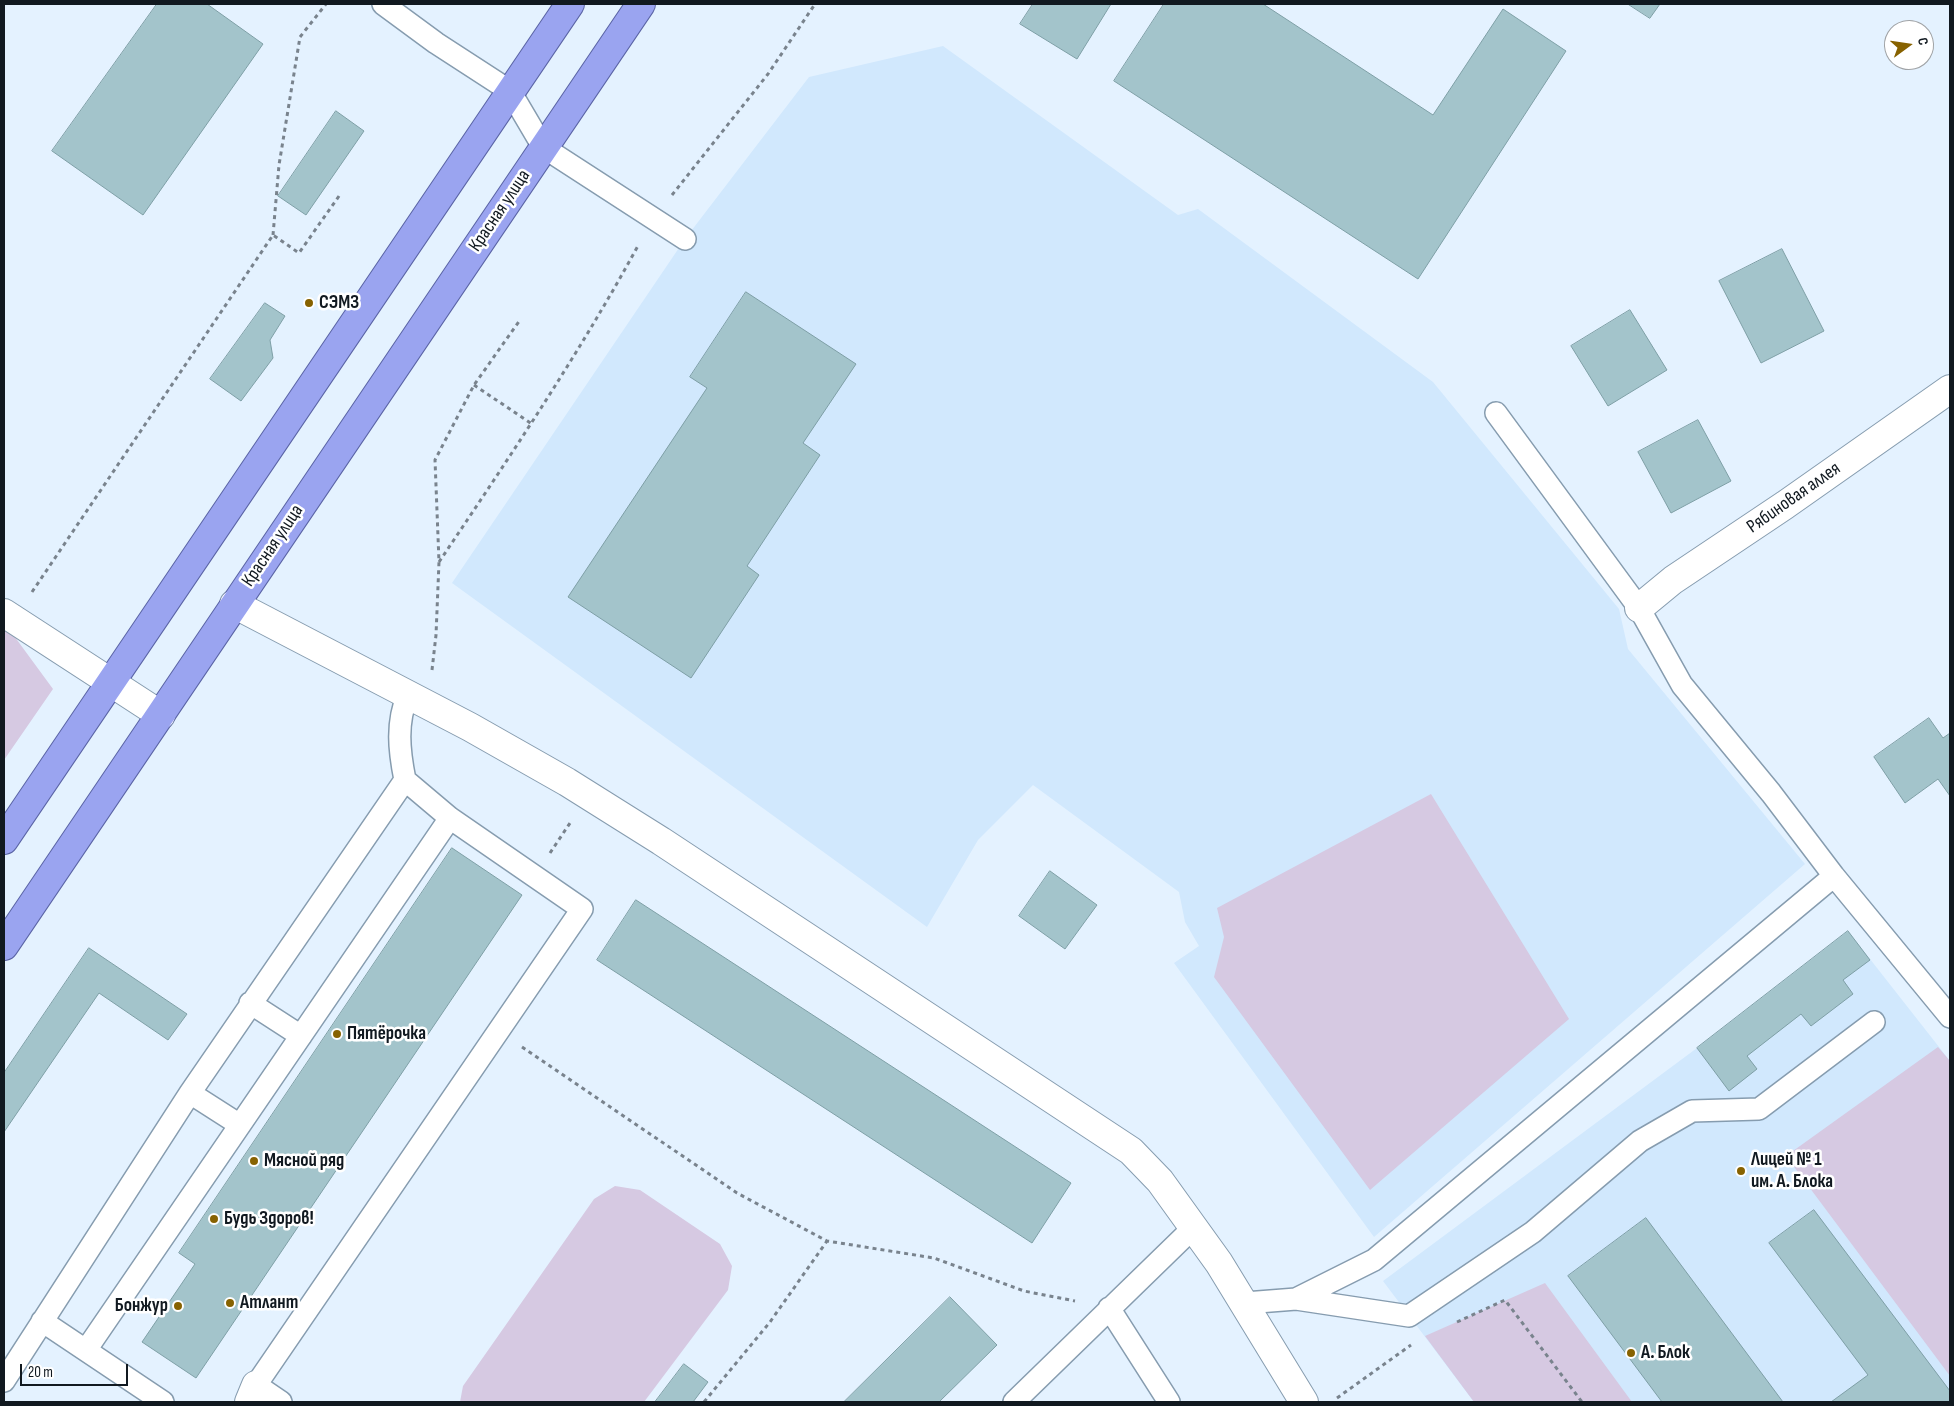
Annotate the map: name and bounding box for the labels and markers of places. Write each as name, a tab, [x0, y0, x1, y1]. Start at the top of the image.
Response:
place label: СЭМЗ	[319, 292, 359, 314]
marker: СЭМЗ	[303, 297, 315, 309]
place label: Пятёрочка	[347, 1023, 426, 1045]
marker: Пятёрочка	[331, 1028, 343, 1040]
place label: Лицей № 1 им. А. Блока	[1751, 1149, 1833, 1193]
place label: Мясной ряд	[264, 1150, 344, 1172]
marker: Мясной ряд	[248, 1155, 260, 1167]
marker: Лицей № 1 им. А. Блока	[1735, 1165, 1747, 1177]
place label: Будь Здоров!	[224, 1208, 314, 1230]
marker: Будь Здоров!	[208, 1213, 220, 1225]
place label: Атлант	[240, 1292, 298, 1314]
place label: Бонжур	[115, 1295, 168, 1317]
marker: Атлант	[224, 1297, 236, 1309]
marker: Бонжур	[172, 1300, 184, 1312]
place label: А. Блок	[1641, 1342, 1690, 1364]
marker: А. Блок	[1625, 1347, 1637, 1359]

